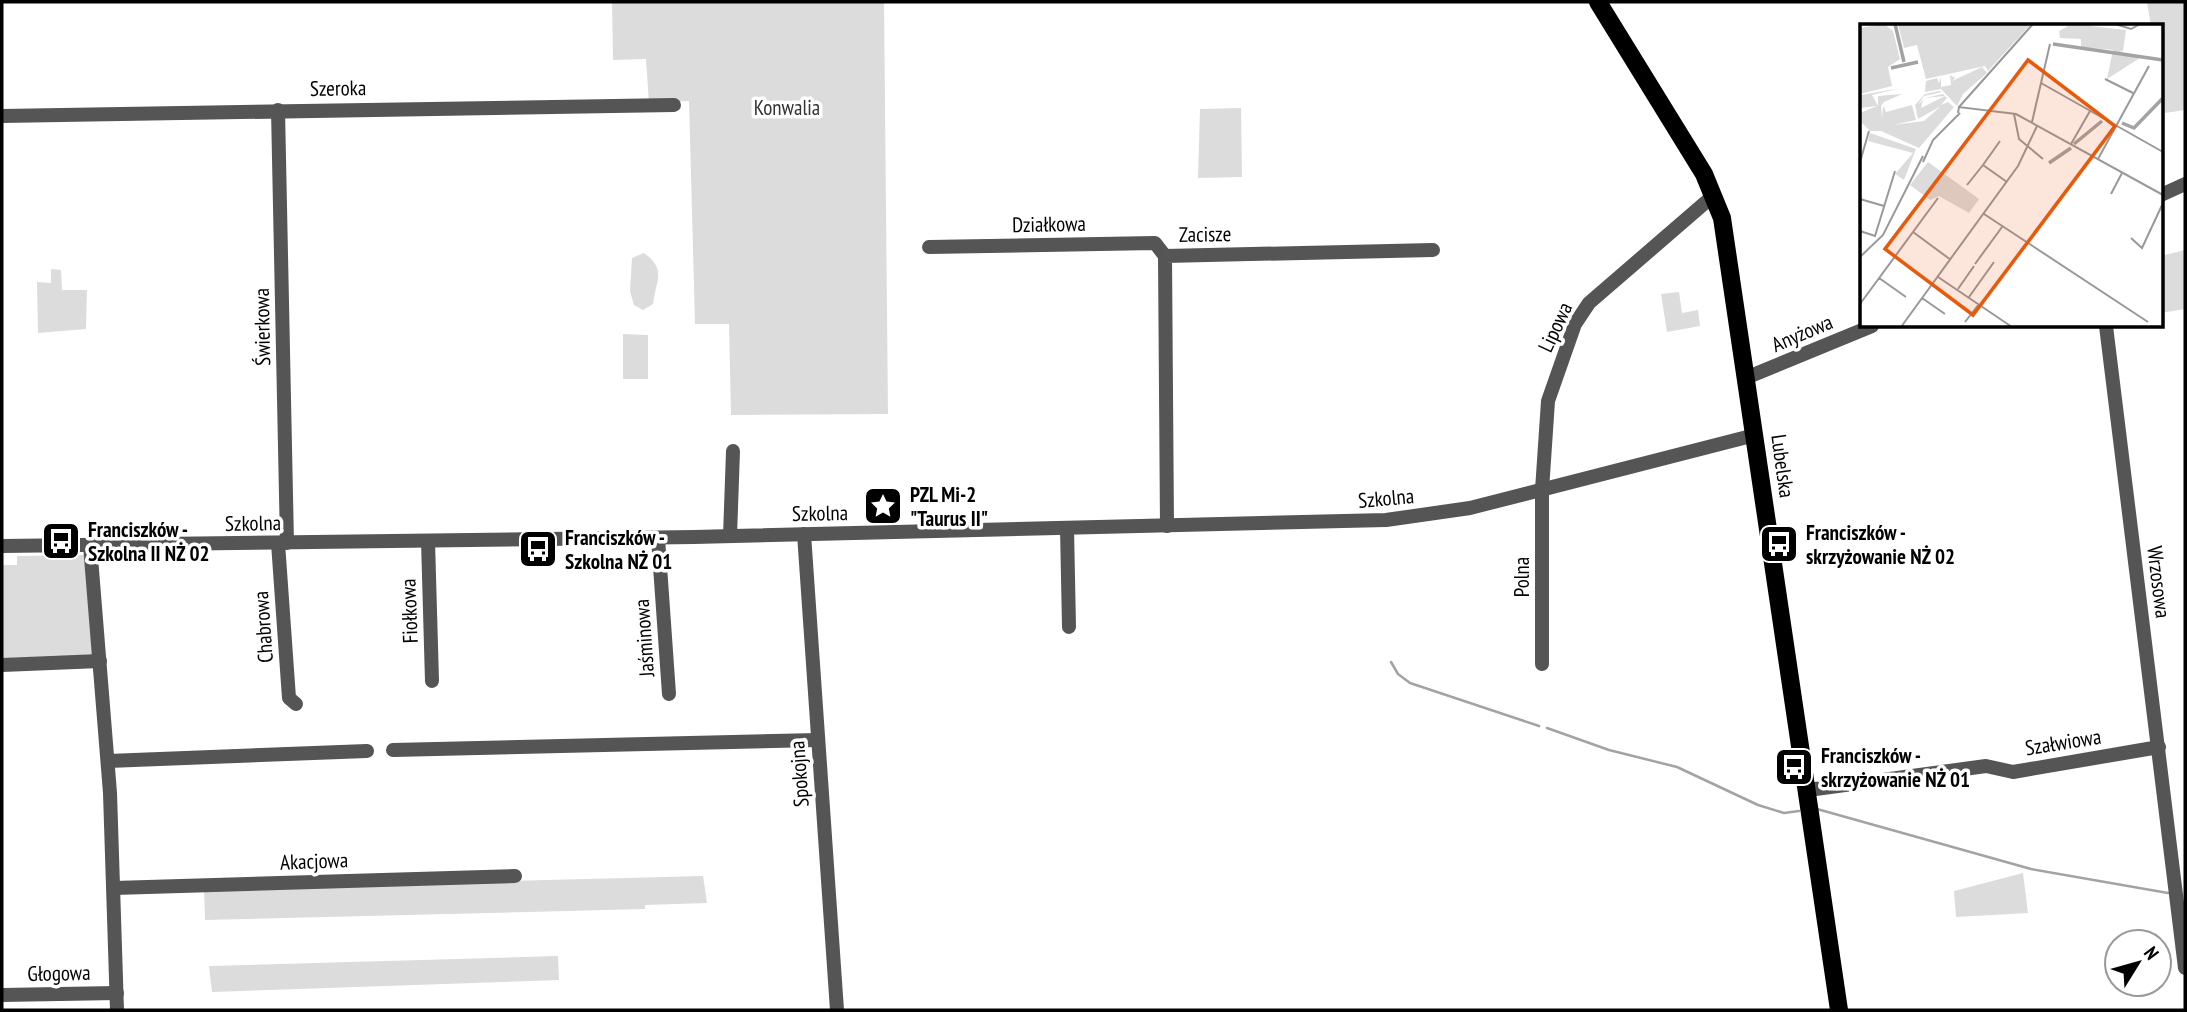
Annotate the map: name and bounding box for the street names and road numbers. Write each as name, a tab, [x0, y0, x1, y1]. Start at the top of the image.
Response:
street label: Szeroka	[310, 74, 366, 102]
street label: Działkowa	[1012, 210, 1086, 238]
street label: Zacisze	[1179, 220, 1231, 248]
street label: Świerkowa	[248, 288, 276, 366]
street label: Lipowa	[1532, 298, 1578, 356]
street label: Anyżowa	[1767, 308, 1837, 358]
street label: Lubelska	[1765, 432, 1801, 500]
street label: Szkolna	[1357, 482, 1415, 514]
street label: Szkolna	[792, 499, 848, 527]
street label: Szkolna	[225, 509, 281, 537]
street label: Wrzosowa	[2141, 544, 2177, 620]
street label: Polna	[1508, 557, 1535, 597]
street label: Fiołkowa	[394, 578, 424, 644]
street label: Chabrowa	[247, 590, 279, 664]
street label: Jaśminowa	[628, 598, 660, 679]
street label: Szałwiowa	[2023, 723, 2103, 761]
street label: Spokojna	[783, 740, 815, 808]
street label: Akacjowa	[279, 846, 349, 876]
street label: Głogowa	[27, 959, 91, 987]

